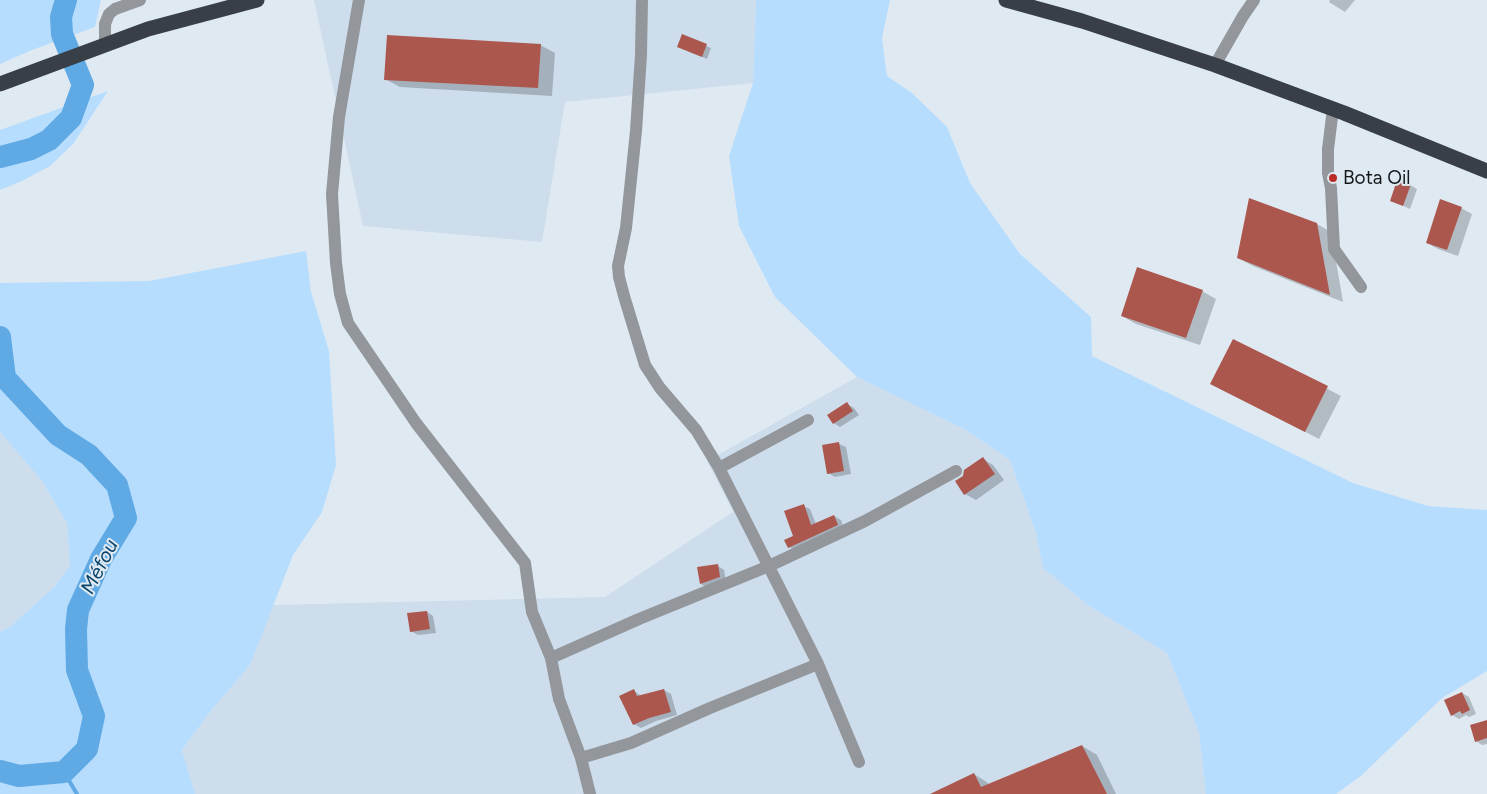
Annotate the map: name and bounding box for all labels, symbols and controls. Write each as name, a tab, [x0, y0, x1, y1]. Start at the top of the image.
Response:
place label: Bota Oil	[1343, 167, 1410, 189]
marker: Bota Oil	[1327, 172, 1339, 184]
water label: Méfou	[76, 536, 124, 598]

